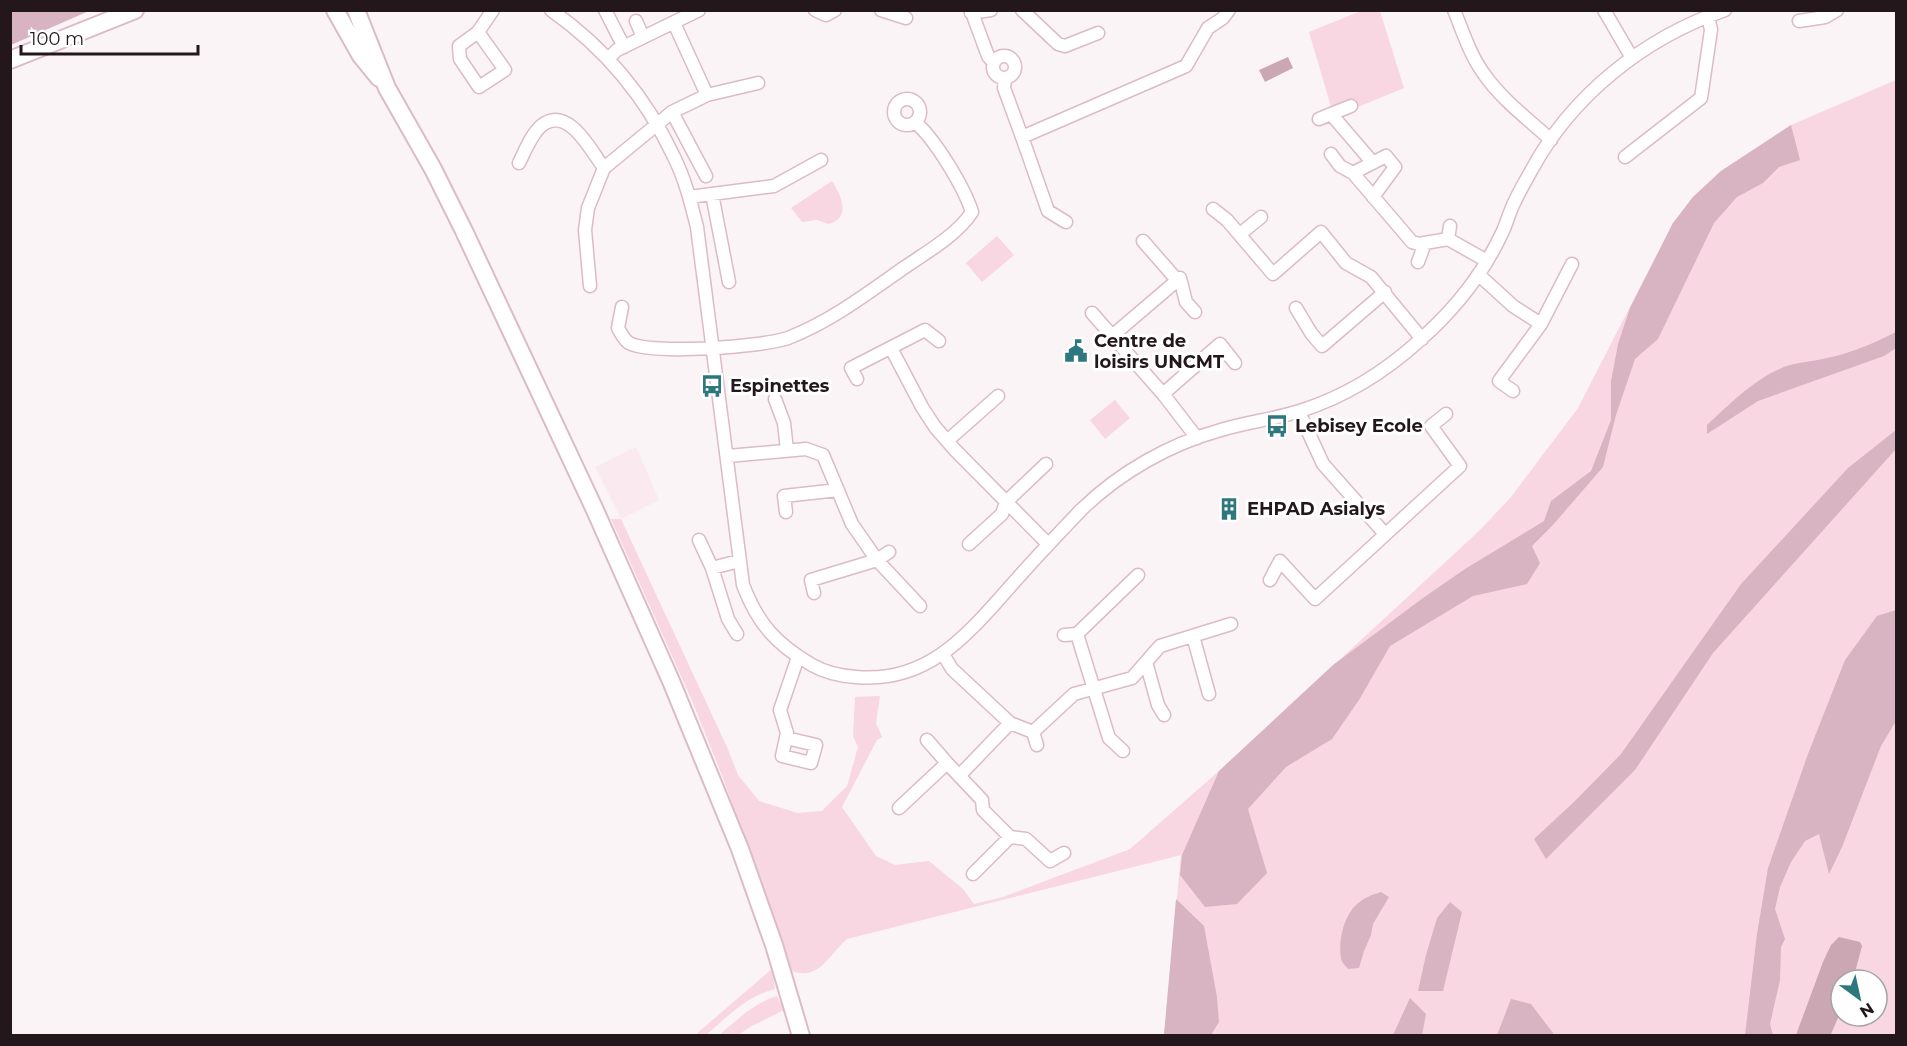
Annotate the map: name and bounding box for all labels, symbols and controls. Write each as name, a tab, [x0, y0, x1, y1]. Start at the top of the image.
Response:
scale bar	[21, 18, 198, 56]
text: 100 m	[30, 28, 84, 50]
place label: Centre de loisirs UNCMT	[1094, 330, 1225, 373]
public building icon: Centre de loisirs UNCMT	[1063, 338, 1089, 364]
bus stop icon: Espinettes	[699, 373, 725, 399]
place label: Espinettes	[730, 375, 830, 397]
bus stop icon: Lebisey Ecole	[1264, 413, 1290, 439]
place label: Lebisey Ecole	[1295, 415, 1423, 437]
building icon: EHPAD Asialys	[1216, 496, 1242, 522]
place label: EHPAD Asialys	[1247, 498, 1386, 520]
north arrow	[1829, 968, 1889, 1028]
text: N	[1856, 999, 1877, 1022]

